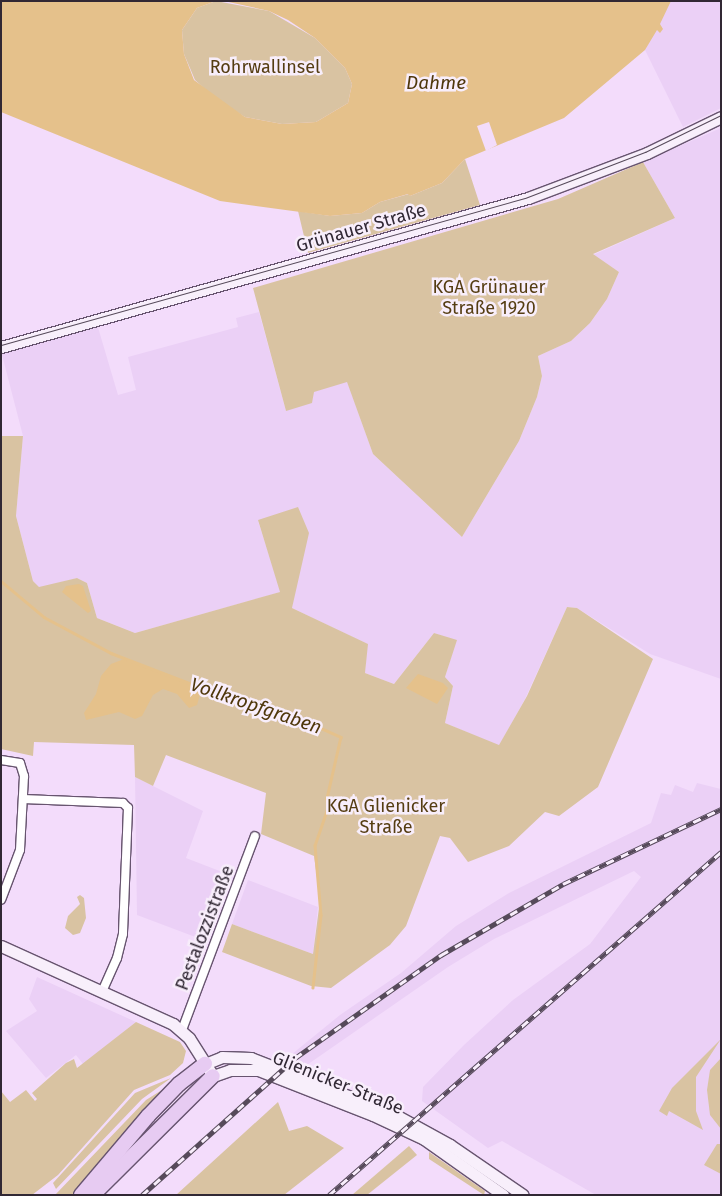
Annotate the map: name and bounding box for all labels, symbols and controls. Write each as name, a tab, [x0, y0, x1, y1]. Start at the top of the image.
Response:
park label: Rohrwallinsel	[210, 56, 320, 78]
water label: Dahme	[406, 72, 466, 94]
street label: Grünauer Straße	[294, 199, 428, 257]
park label: KGA Grünauer Straße 1920	[432, 277, 546, 320]
water label: Vollkropfgraben	[187, 673, 325, 739]
park label: KGA Glienicker Straße	[327, 796, 445, 839]
street label: Pestalozzistraße	[171, 863, 239, 993]
street label: Glienicker Straße	[269, 1047, 407, 1119]

